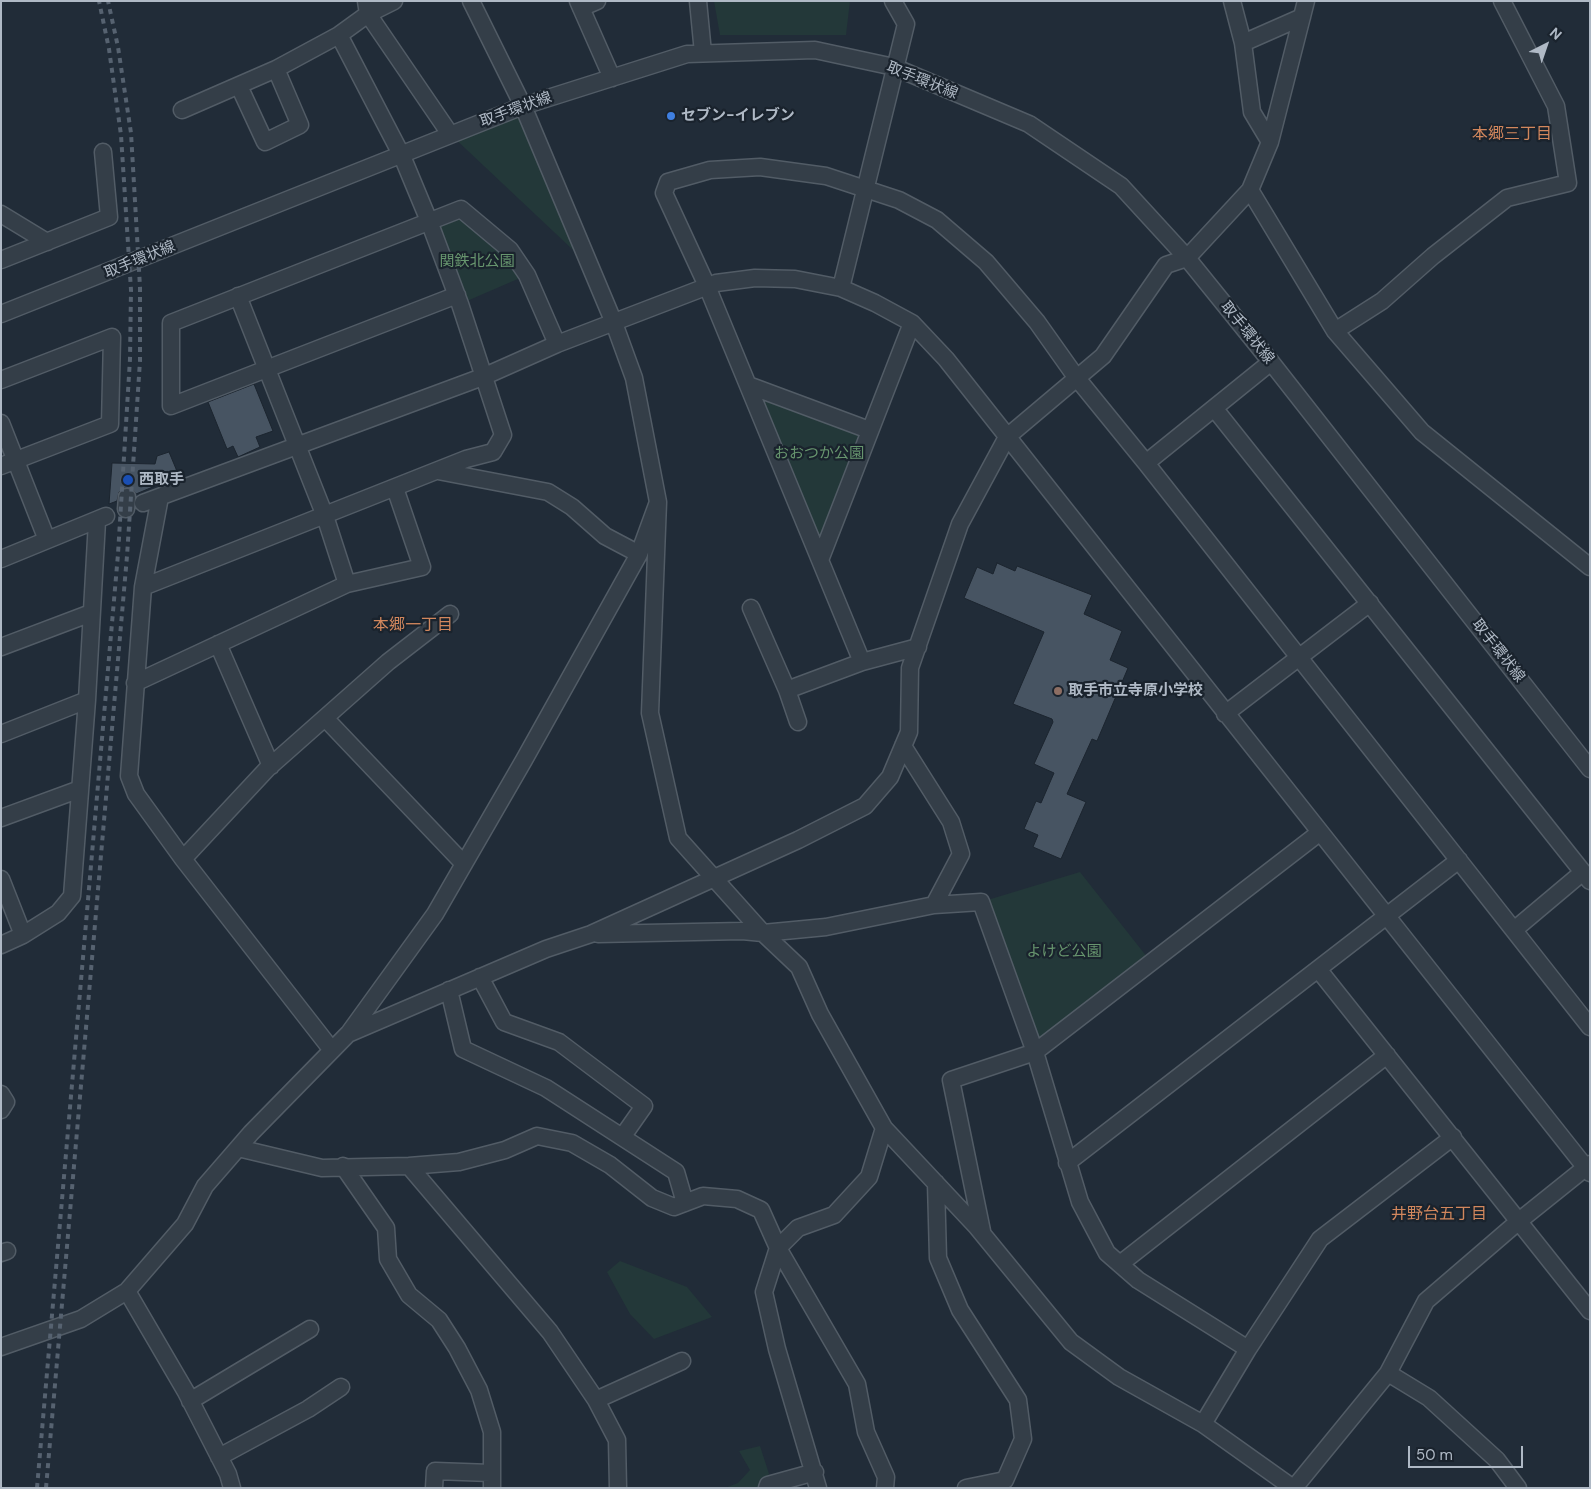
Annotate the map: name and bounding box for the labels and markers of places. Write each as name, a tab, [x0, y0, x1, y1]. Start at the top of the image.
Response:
place label: セブン-イレブン	[681, 107, 795, 125]
marker: セブン-イレブン	[665, 110, 677, 122]
place label: 西取手	[139, 471, 184, 489]
marker: 西取手	[121, 473, 135, 487]
place label: 取手市立寺原小学校	[1068, 682, 1203, 700]
marker: 取手市立寺原小学校	[1052, 685, 1064, 697]

